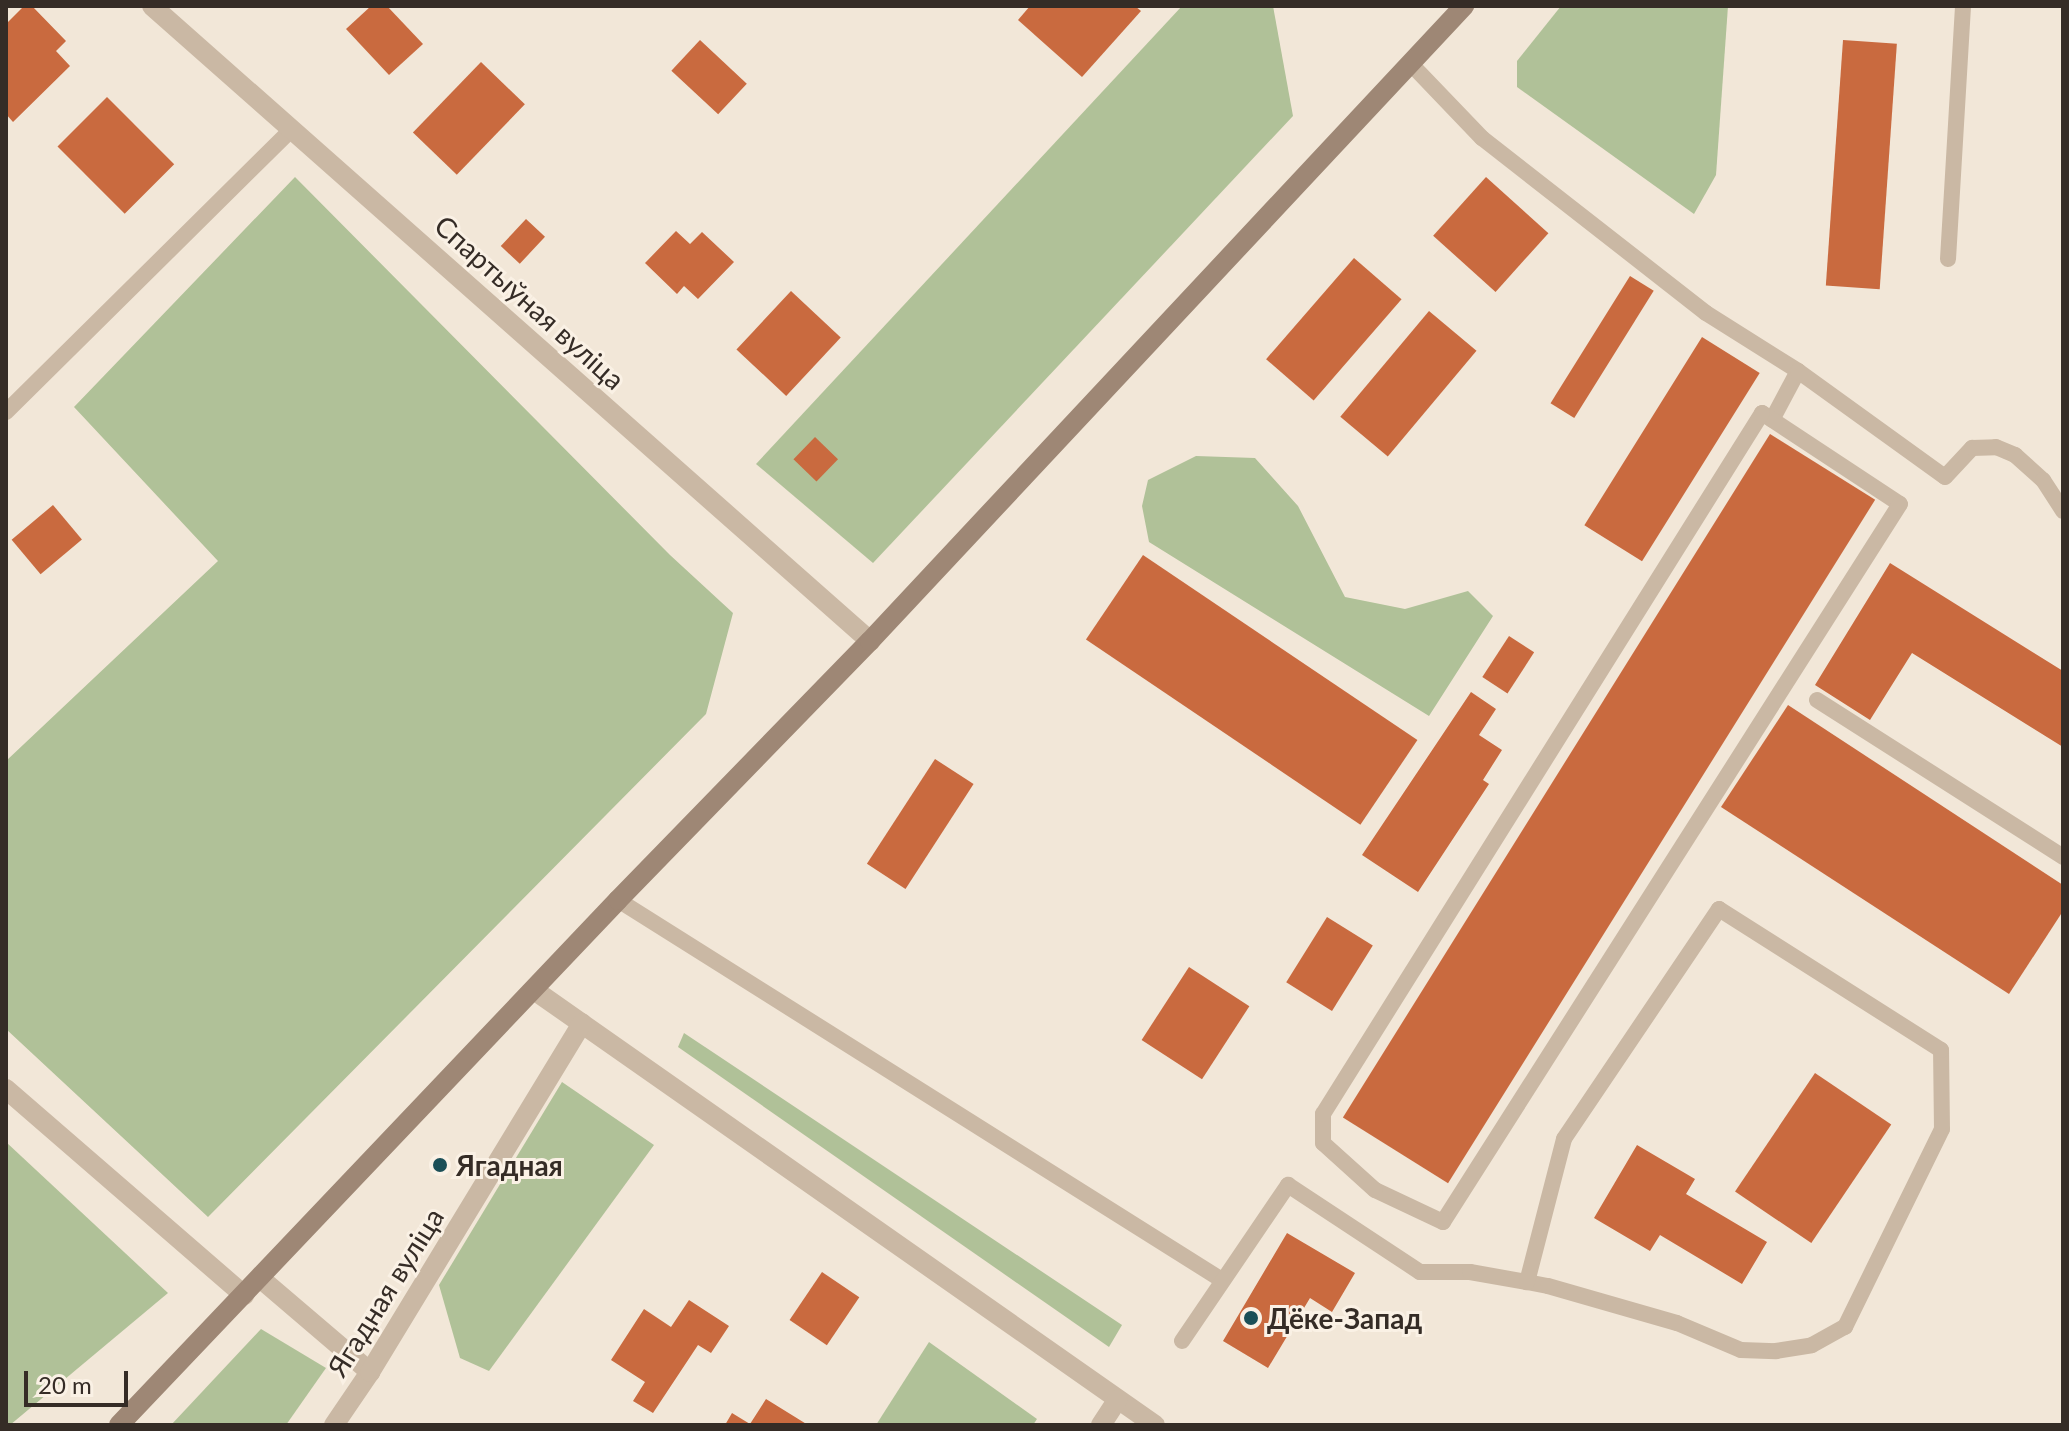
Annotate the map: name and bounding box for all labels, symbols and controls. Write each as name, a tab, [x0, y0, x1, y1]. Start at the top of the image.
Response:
street label: Спартыўная вуліца	[428, 208, 632, 396]
place label: Ягадная	[456, 1148, 563, 1182]
marker: Ягадная	[431, 1156, 449, 1174]
street label: Ягадная вуліца	[320, 1202, 450, 1382]
place label: Дёке-Запад	[1267, 1301, 1422, 1335]
marker: Дёке-Запад	[1242, 1309, 1260, 1327]
scale bar	[28, 1355, 132, 1405]
text: 20 m	[38, 1370, 92, 1399]

